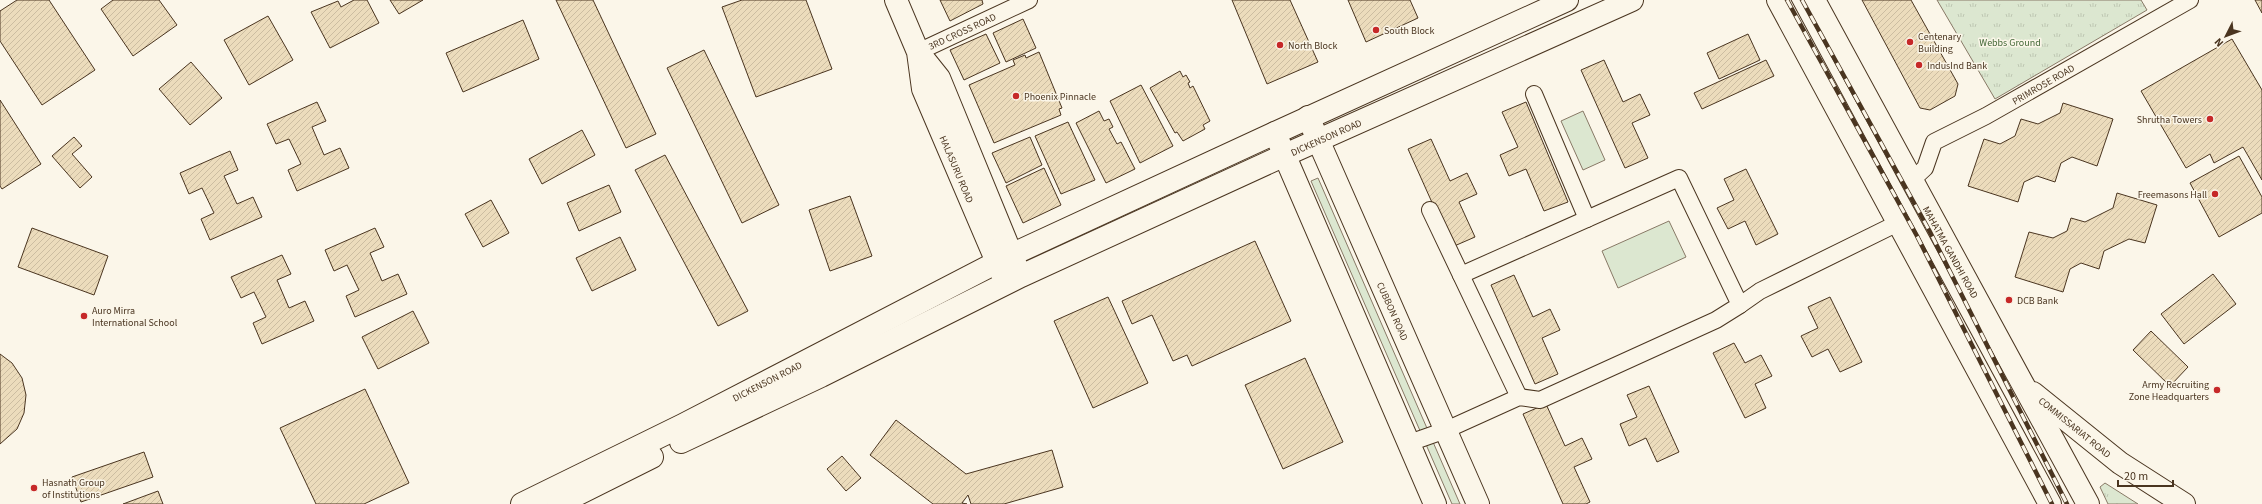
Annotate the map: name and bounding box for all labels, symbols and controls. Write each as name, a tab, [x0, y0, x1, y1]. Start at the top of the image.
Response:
street label: 3RD CROSS ROAD	[926, 10, 999, 54]
north arrow	[2206, 16, 2246, 56]
place label: South Block	[1384, 24, 1434, 38]
marker: South Block	[1371, 25, 1381, 35]
place label: Centenary Building	[1918, 30, 1962, 56]
text: N	[2211, 35, 2227, 50]
park label: Webbs Ground	[1979, 36, 2041, 50]
marker: Centenary Building	[1905, 37, 1915, 47]
place label: North Block	[1288, 39, 1338, 53]
marker: North Block	[1275, 40, 1285, 50]
place label: IndusInd Bank	[1927, 59, 1987, 73]
marker: IndusInd Bank	[1914, 60, 1924, 70]
street label: PRIMROSE ROAD	[2010, 61, 2077, 108]
place label: Phoenix Pinnacle	[1024, 90, 1096, 104]
marker: Phoenix Pinnacle	[1011, 91, 1021, 101]
place label: Shrutha Towers	[2137, 113, 2202, 127]
marker: Shrutha Towers	[2205, 114, 2215, 124]
street label: DICKENSON ROAD	[1289, 116, 1364, 160]
street label: HALASURU ROAD	[936, 134, 977, 205]
place label: Freemasons Hall	[2138, 188, 2207, 202]
marker: Freemasons Hall	[2210, 189, 2220, 199]
street label: MAHATMA GANDHI ROAD	[1919, 204, 1981, 301]
street label: CUBBON ROAD	[1373, 280, 1411, 343]
place label: DCB Bank	[2017, 294, 2058, 308]
marker: DCB Bank	[2004, 295, 2014, 305]
place label: Auro Mirra International School	[92, 304, 178, 330]
marker: Auro Mirra International School	[79, 311, 89, 321]
street label: DICKENSON ROAD	[730, 358, 805, 405]
place label: Army Recruiting Zone Headquarters	[2129, 378, 2209, 404]
marker: Army Recruiting Zone Headquarters	[2212, 385, 2222, 395]
street label: COMMISSARIAT ROAD	[2035, 394, 2114, 461]
scale bar	[2118, 462, 2173, 488]
text: 20 m	[2124, 468, 2148, 485]
place label: Hasnath Group of Institutions	[42, 476, 105, 502]
marker: Hasnath Group of Institutions	[29, 483, 39, 493]

